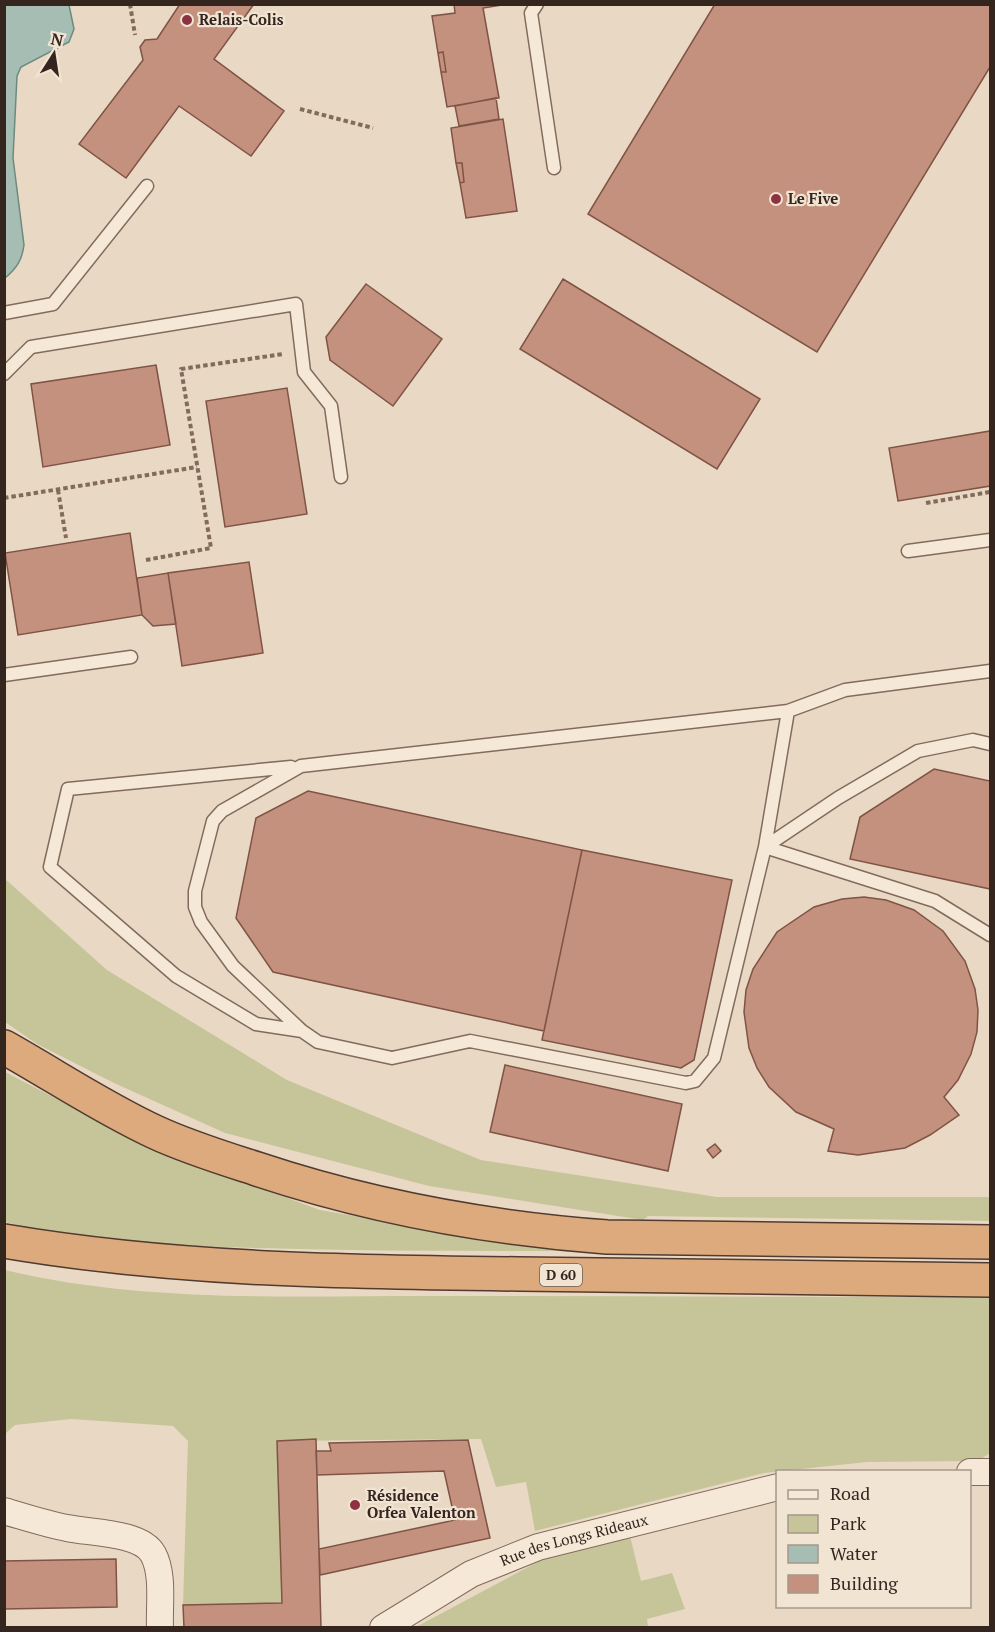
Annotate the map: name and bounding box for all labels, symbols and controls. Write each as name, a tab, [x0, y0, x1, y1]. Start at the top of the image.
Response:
place label: Relais-Colis	[199, 9, 284, 29]
marker: Relais-Colis	[180, 13, 194, 27]
north arrow	[24, 24, 84, 84]
text: N	[49, 27, 65, 51]
place label: Le Five	[788, 188, 838, 208]
marker: Le Five	[769, 192, 783, 206]
road number: D 60	[540, 1264, 582, 1286]
legend	[776, 1470, 971, 1608]
text: Road	[830, 1481, 870, 1505]
place label: Résidence Orfea Valenton	[367, 1485, 476, 1522]
marker: Résidence Orfea Valenton	[348, 1498, 362, 1512]
street label: Rue des Longs Rideaux	[497, 1509, 650, 1570]
text: Park	[830, 1511, 867, 1535]
text: Water	[830, 1541, 877, 1565]
text: Building	[830, 1571, 898, 1595]

